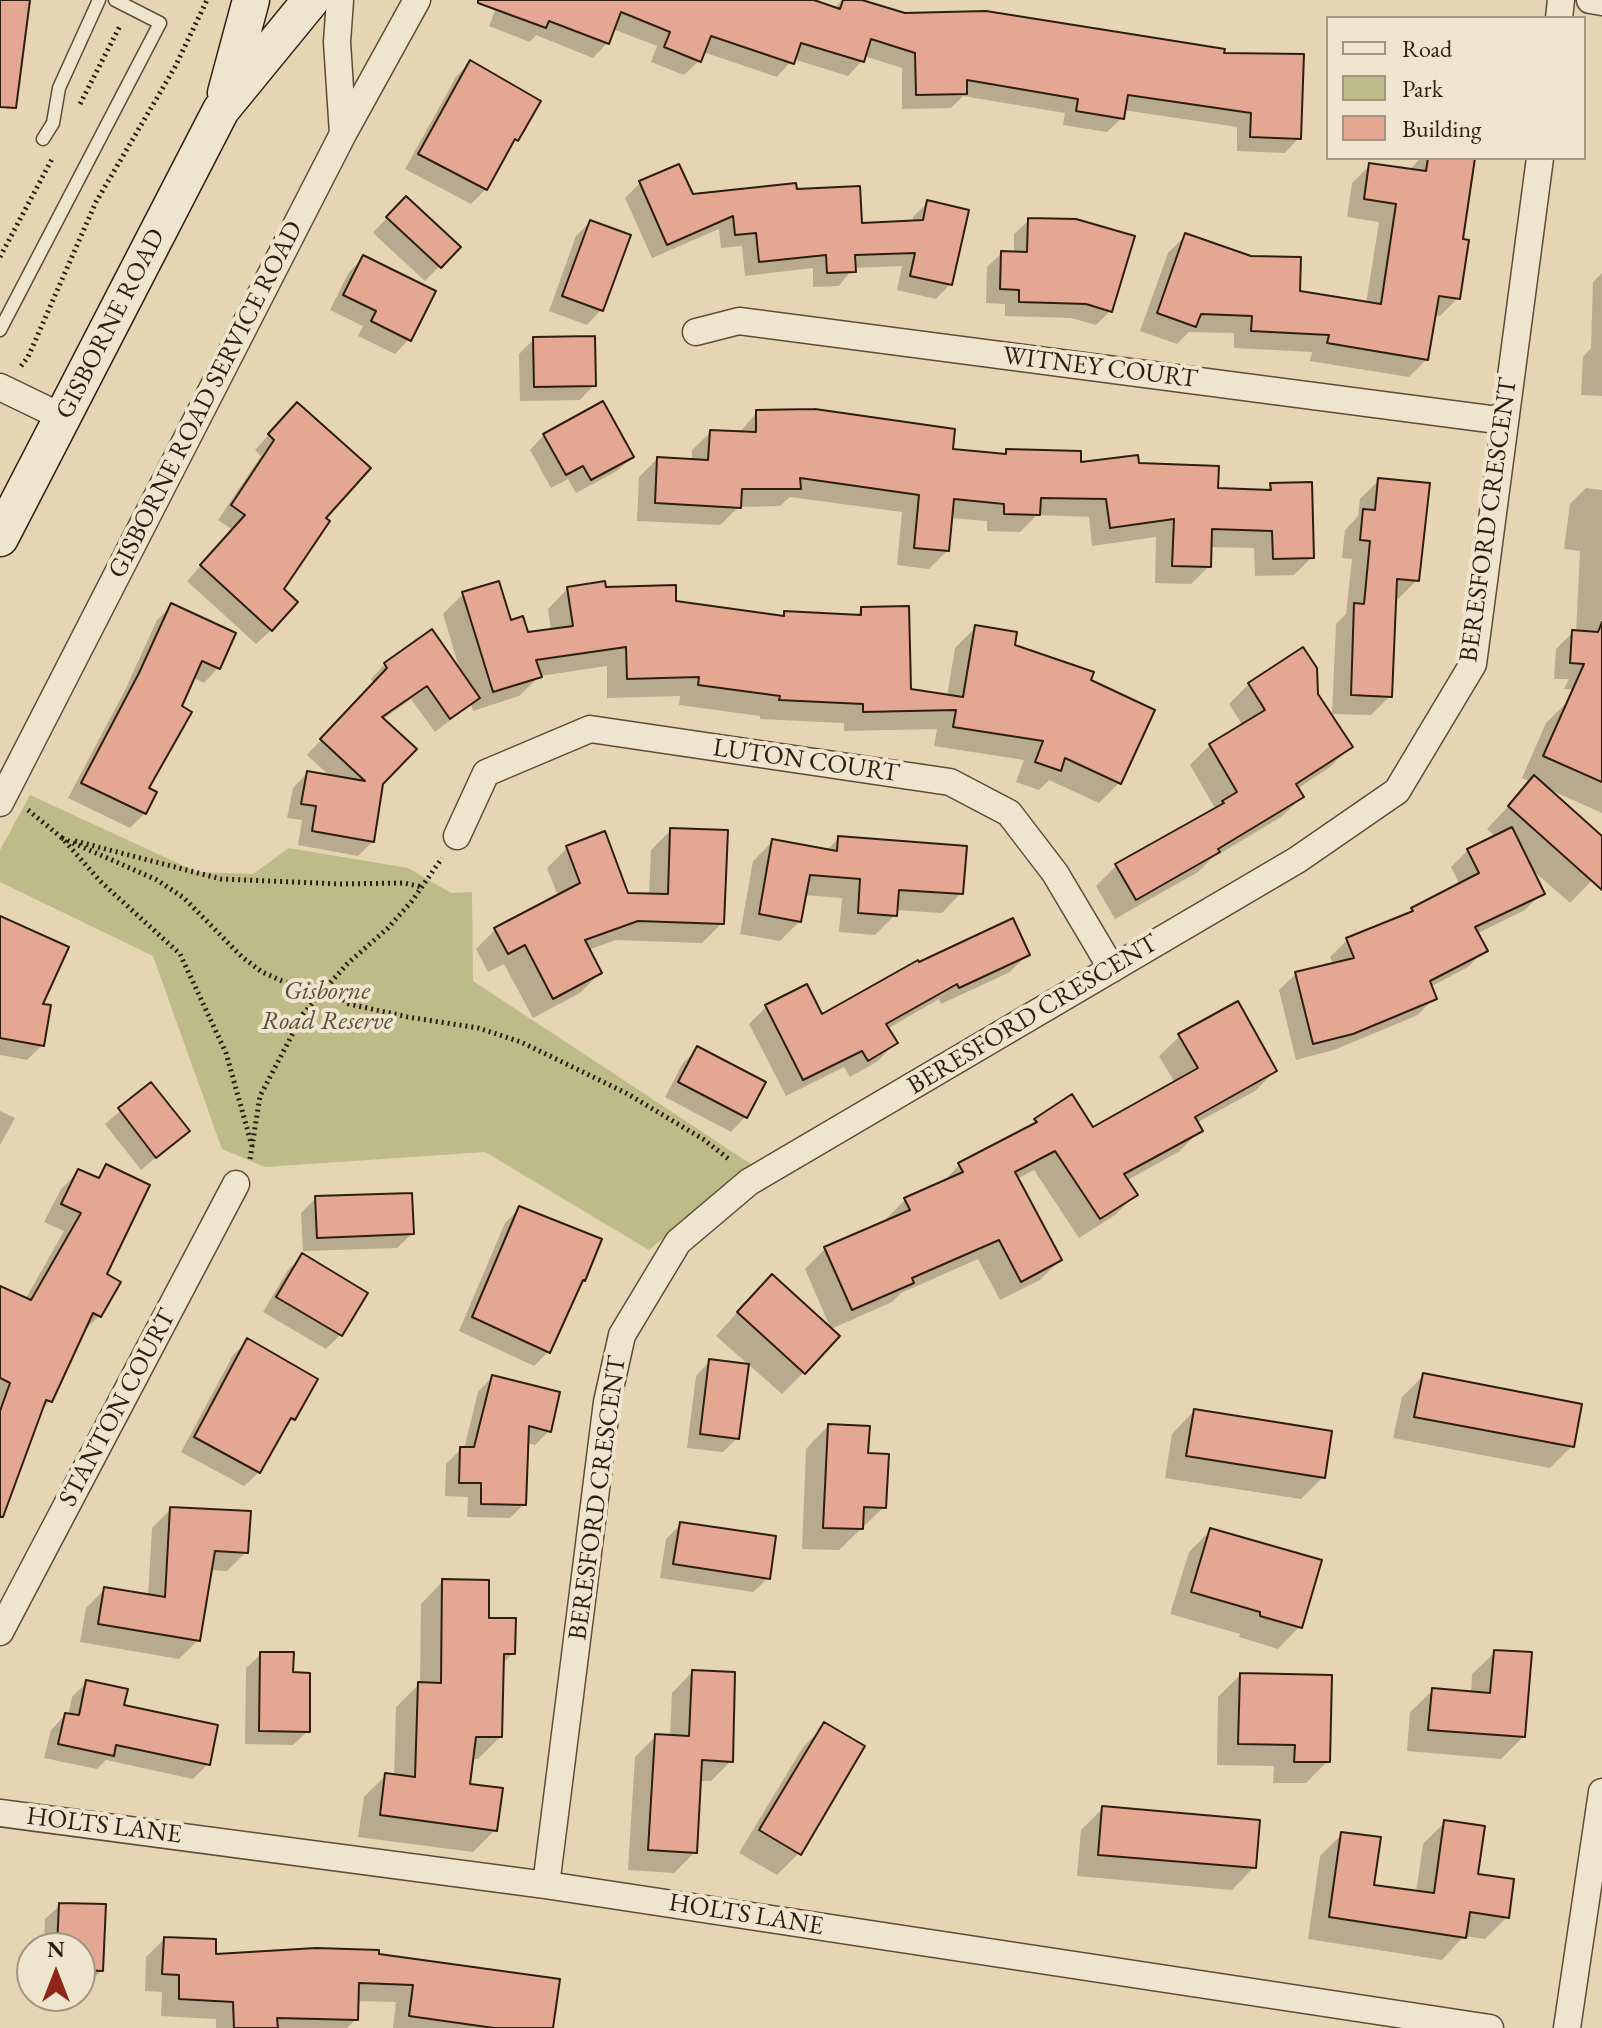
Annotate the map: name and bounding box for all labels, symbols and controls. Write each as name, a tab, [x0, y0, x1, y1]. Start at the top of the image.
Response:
legend	[1326, 16, 1586, 160]
text: Road	[1402, 33, 1452, 64]
text: Park	[1402, 73, 1443, 104]
text: Building	[1402, 113, 1482, 144]
street label: GISBORNE ROAD SERVICE ROAD	[102, 216, 310, 584]
street label: GISBORNE ROAD	[50, 224, 172, 424]
street label: WITNEY COURT	[1001, 341, 1199, 395]
street label: BERESFORD CRESCENT	[1454, 376, 1524, 664]
street label: LUTON COURT	[711, 732, 901, 790]
street label: BERESFORD CRESCENT	[902, 928, 1164, 1102]
park label: Gisborne Road Reserve	[261, 976, 393, 1038]
street label: STANTON COURT	[53, 1304, 183, 1512]
street label: BERESFORD CRESCENT	[563, 1354, 633, 1642]
street label: HOLTS LANE	[25, 1801, 183, 1851]
street label: HOLTS LANE	[666, 1887, 826, 1943]
north arrow	[16, 1932, 96, 2012]
text: N	[47, 1935, 65, 1964]

